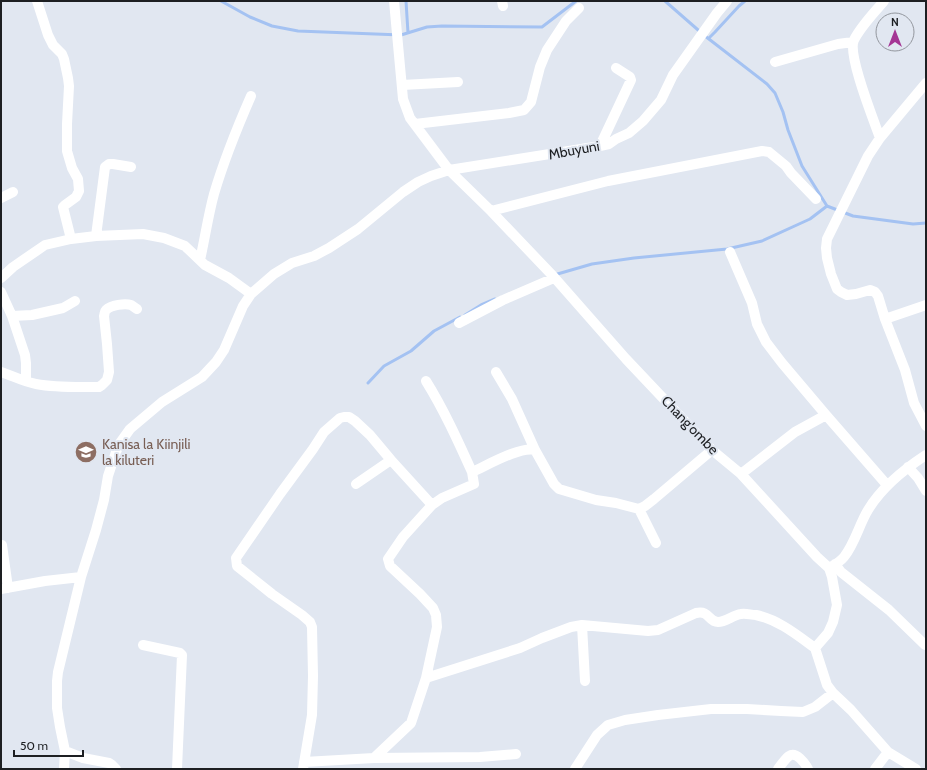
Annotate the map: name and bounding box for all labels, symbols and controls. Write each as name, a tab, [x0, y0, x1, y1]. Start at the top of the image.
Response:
north arrow	[875, 12, 915, 52]
text: N	[891, 15, 899, 29]
street label: Mbuyuni	[547, 137, 601, 163]
street label: Chang'ombe	[658, 392, 722, 458]
place label: Kanisa la Kiinjili la kiluteri	[102, 435, 191, 469]
school or university icon: Kanisa la Kiinjili la kiluteri	[73, 439, 99, 465]
scale bar	[14, 732, 83, 758]
text: 50 m	[20, 738, 48, 753]

